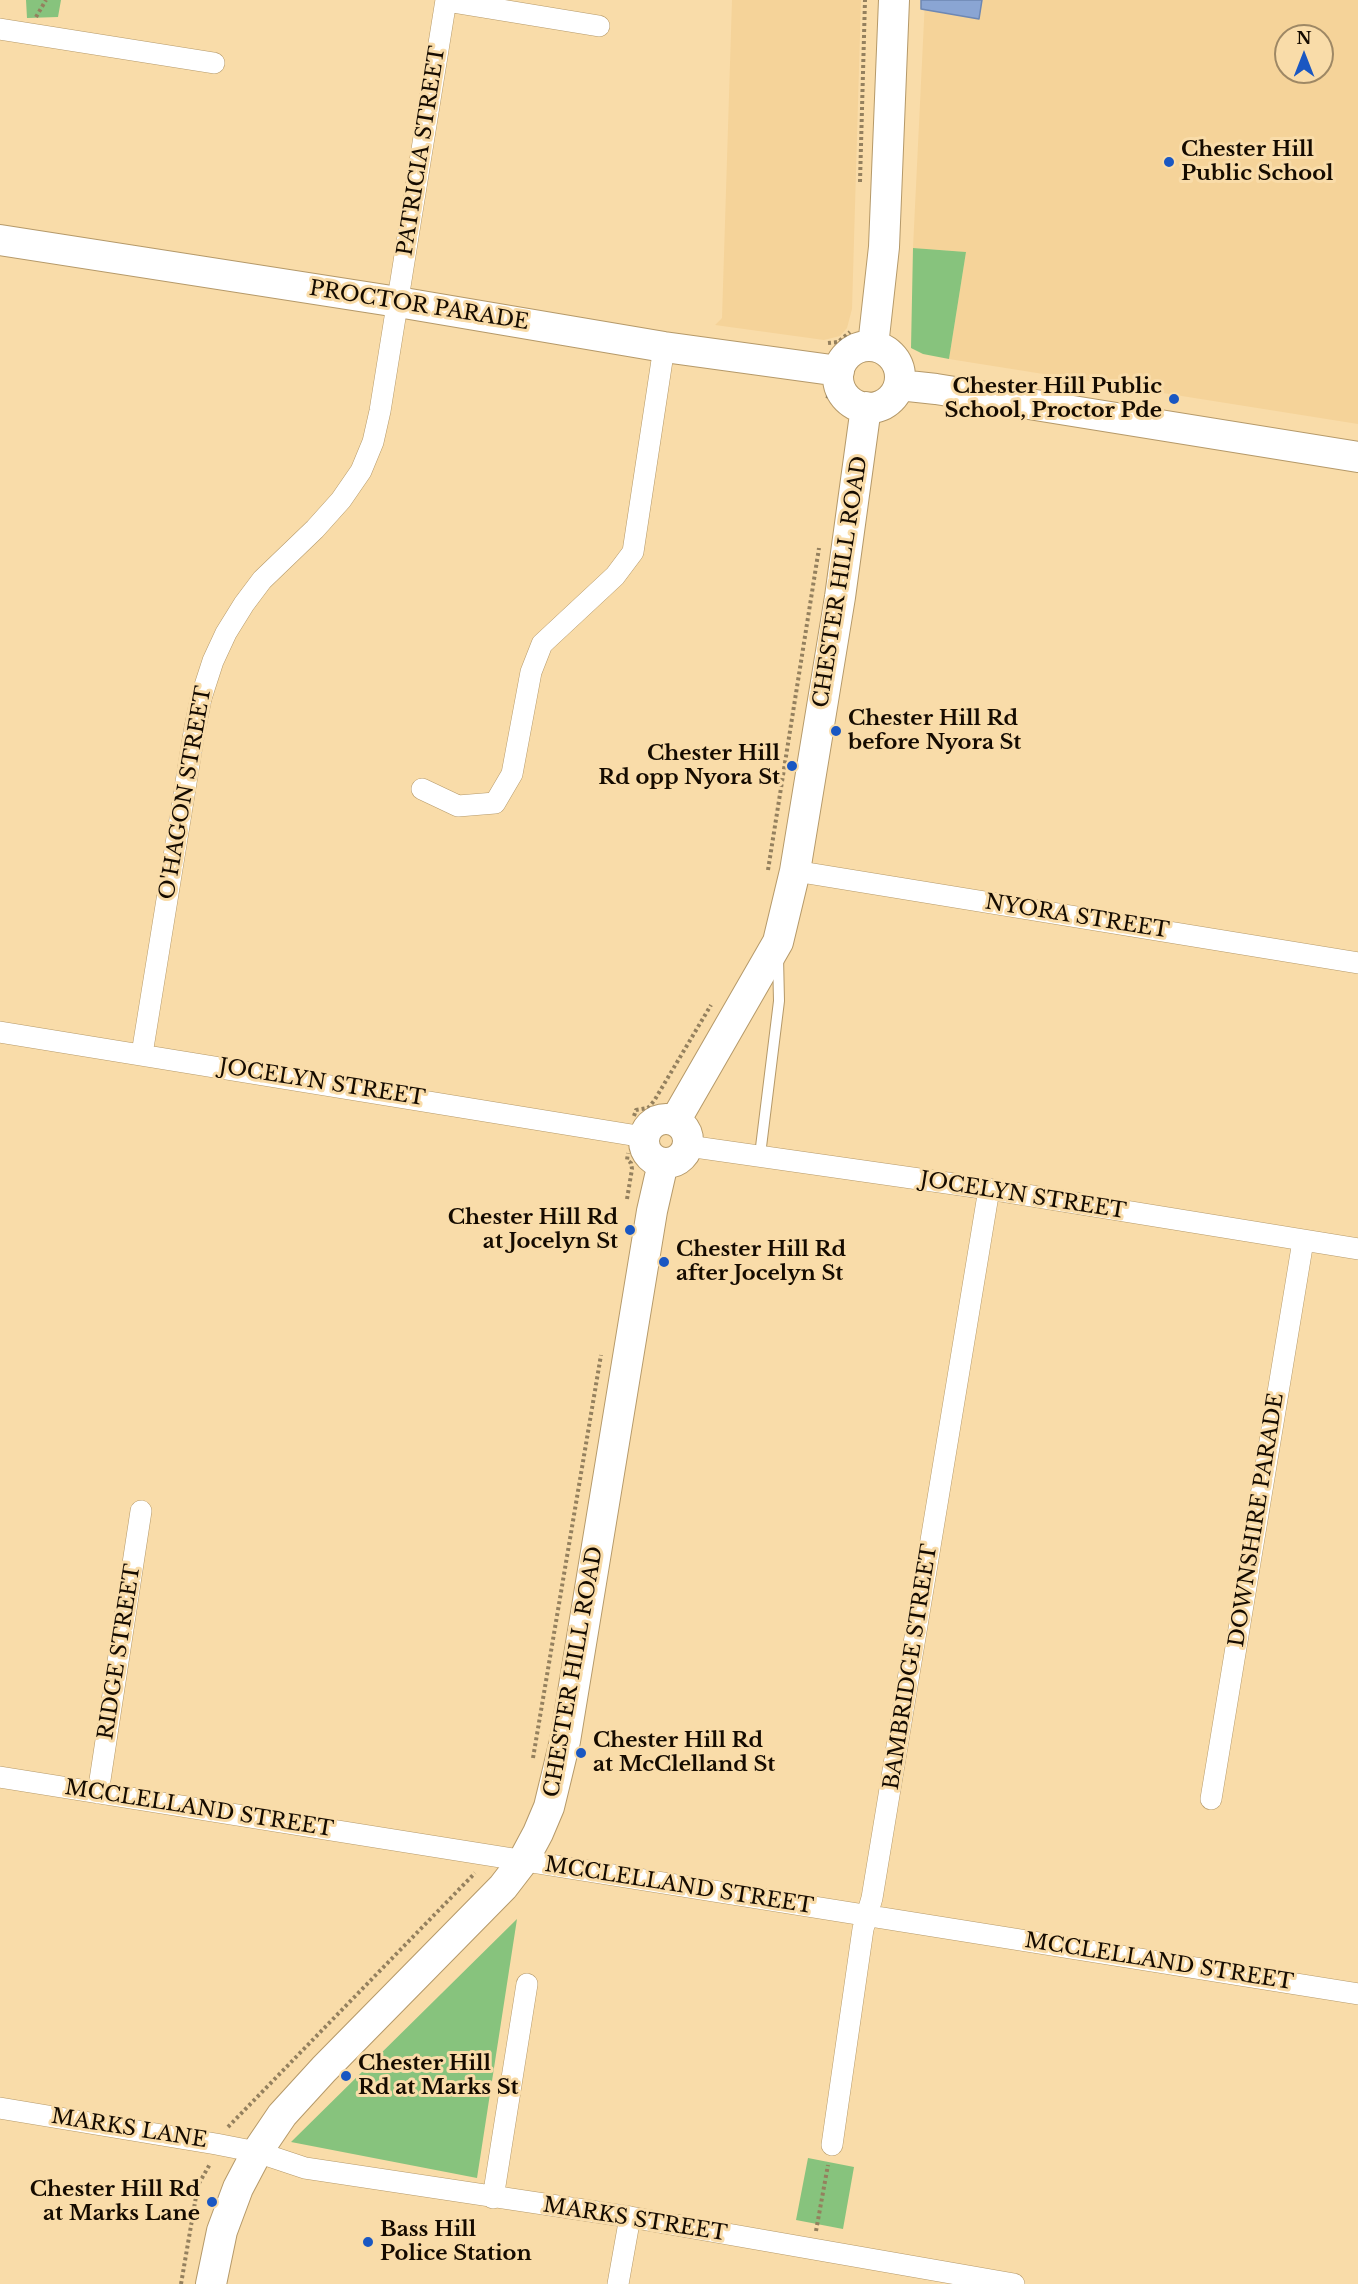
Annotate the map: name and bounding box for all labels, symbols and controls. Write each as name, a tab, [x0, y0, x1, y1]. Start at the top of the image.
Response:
north arrow	[1274, 24, 1334, 84]
text: N	[1296, 28, 1312, 48]
street label: PATRICIA STREET	[393, 44, 451, 258]
place label: Chester Hill Public School	[1181, 137, 1334, 187]
marker: Chester Hill Public School	[1162, 155, 1176, 169]
street label: PROCTOR PARADE	[307, 276, 531, 336]
place label: Chester Hill Public School, Proctor Pde	[945, 374, 1162, 424]
marker: Chester Hill Public School, Proctor Pde	[1167, 392, 1181, 406]
street label: CHESTER HILL ROAD	[809, 454, 873, 710]
street label: O'HAGON STREET	[155, 684, 217, 902]
place label: Chester Hill Rd before Nyora St	[848, 706, 1021, 756]
marker: Chester Hill Rd before Nyora St	[829, 724, 843, 738]
place label: Chester Hill Rd opp Nyora St	[598, 741, 780, 791]
marker: Chester Hill Rd opp Nyora St	[785, 759, 799, 773]
street label: NYORA STREET	[983, 890, 1171, 944]
street label: JOCELYN STREET	[217, 1054, 427, 1112]
street label: JOCELYN STREET	[918, 1167, 1128, 1225]
place label: Chester Hill Rd at Jocelyn St	[448, 1205, 618, 1255]
marker: Chester Hill Rd at Jocelyn St	[623, 1223, 637, 1237]
place label: Chester Hill Rd after Jocelyn St	[676, 1237, 846, 1287]
marker: Chester Hill Rd after Jocelyn St	[657, 1255, 671, 1269]
street label: DOWNSHIRE PARADE	[1224, 1391, 1290, 1649]
street label: BAMBRIDGE STREET	[879, 1542, 943, 1792]
street label: CHESTER HILL ROAD	[539, 1545, 609, 1799]
street label: RIDGE STREET	[94, 1562, 146, 1742]
place label: Chester Hill Rd at McClelland St	[593, 1728, 775, 1778]
marker: Chester Hill Rd at McClelland St	[574, 1746, 588, 1760]
street label: MCCLELLAND STREET	[63, 1775, 335, 1843]
street label: MCCLELLAND STREET	[543, 1852, 815, 1920]
street label: MCCLELLAND STREET	[1023, 1928, 1295, 1996]
place label: Chester Hill Rd at Marks St	[358, 2051, 519, 2101]
marker: Chester Hill Rd at Marks St	[339, 2069, 353, 2083]
street label: MARKS LANE	[49, 2104, 209, 2154]
place label: Chester Hill Rd at Marks Lane	[30, 2177, 200, 2227]
street label: MARKS STREET	[541, 2193, 729, 2247]
marker: Chester Hill Rd at Marks Lane	[205, 2195, 219, 2209]
place label: Bass Hill Police Station	[380, 2217, 532, 2267]
marker: Bass Hill Police Station	[361, 2235, 375, 2249]

